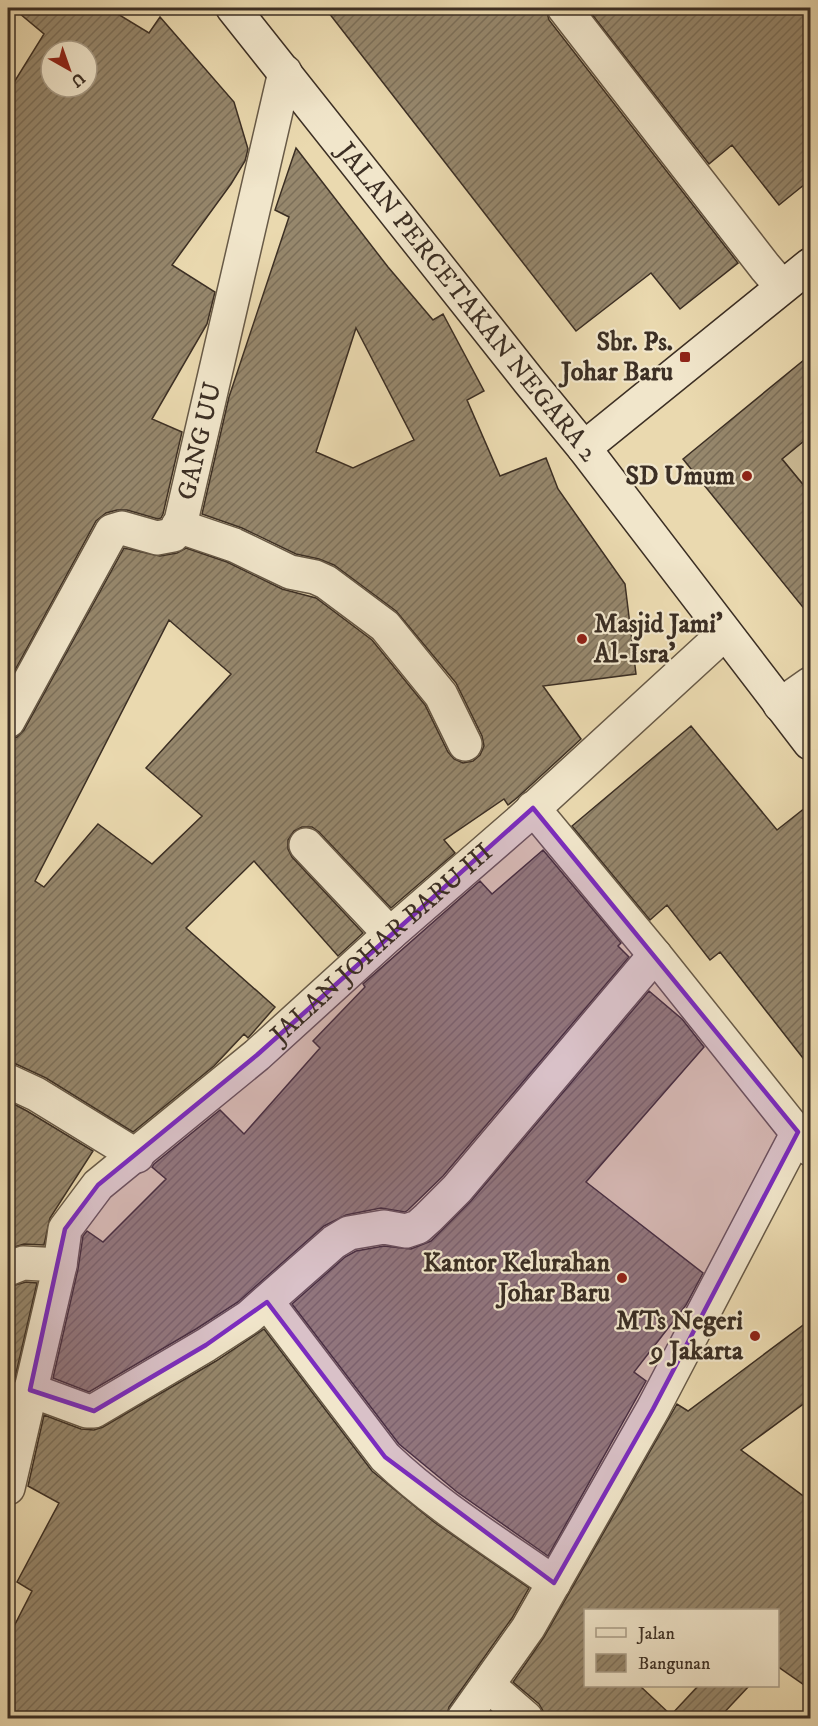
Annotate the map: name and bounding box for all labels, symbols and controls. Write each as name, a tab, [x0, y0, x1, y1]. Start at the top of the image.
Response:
north arrow	[39, 39, 99, 99]
text: U	[66, 68, 89, 92]
street label: JALAN PERCETAKAN NEGARA 2	[328, 134, 605, 468]
place label: Sbr. Ps. Johar Baru	[558, 326, 673, 389]
marker: Sbr. Ps. Johar Baru	[678, 350, 692, 364]
street label: GANG UU	[170, 379, 229, 503]
place label: SD Umum	[625, 460, 735, 493]
marker: SD Umum	[740, 469, 754, 483]
place label: Masjid Jami' Al-Isra'	[593, 608, 723, 671]
marker: Masjid Jami' Al-Isra'	[575, 632, 589, 646]
street label: JALAN JOHAR BARU III	[262, 836, 500, 1052]
place label: Kantor Kelurahan Johar Baru	[423, 1247, 610, 1310]
marker: Kantor Kelurahan Johar Baru	[615, 1271, 629, 1285]
place label: MTs Negeri 9 Jakarta	[616, 1305, 744, 1368]
marker: MTs Negeri 9 Jakarta	[748, 1329, 762, 1343]
legend	[584, 1609, 779, 1687]
text: Jalan	[636, 1623, 676, 1645]
text: Bangunan	[638, 1653, 711, 1675]

